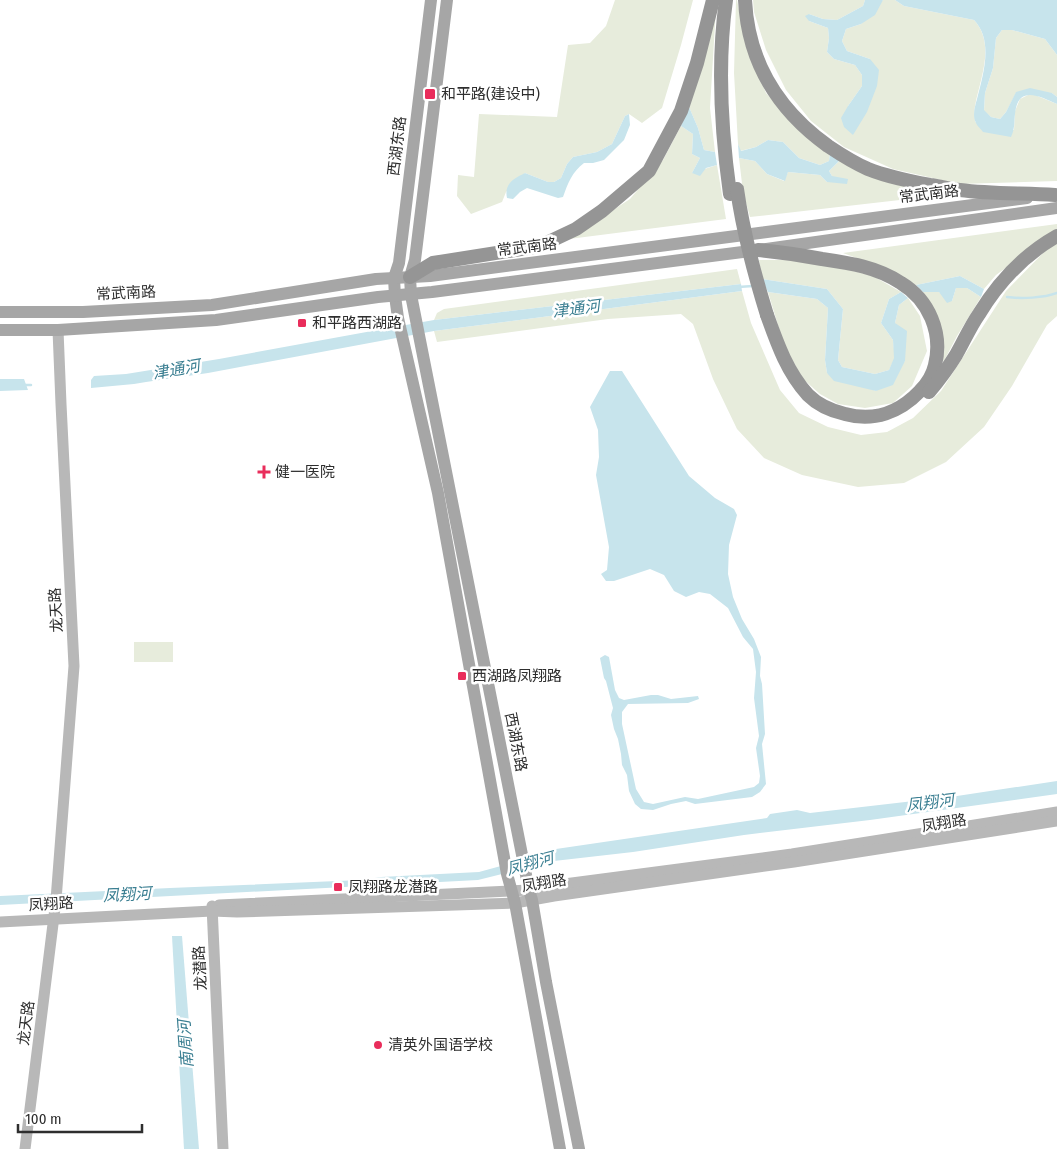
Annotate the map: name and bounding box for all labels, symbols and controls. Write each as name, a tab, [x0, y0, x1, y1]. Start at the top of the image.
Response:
place label: 和平路(建设中)	[441, 85, 540, 103]
marker: 和平路(建设中)	[423, 87, 437, 101]
street label: 西湖东路	[384, 115, 410, 177]
street label: 常武南路	[898, 181, 960, 207]
street label: 常武南路	[496, 234, 558, 260]
street label: 常武南路	[96, 282, 156, 304]
water label: 津通河	[551, 296, 604, 321]
place label: 和平路西湖路	[312, 314, 402, 332]
marker: 和平路西湖路	[296, 317, 308, 329]
water label: 津通河	[151, 355, 204, 383]
place label: 健一医院	[275, 463, 335, 481]
marker: 健一医院	[257, 465, 271, 479]
street label: 龙天路	[46, 587, 66, 633]
place label: 西湖路凤翔路	[472, 667, 562, 685]
marker: 西湖路凤翔路	[456, 670, 468, 682]
street label: 西湖东路	[501, 711, 531, 773]
water label: 凤翔河	[905, 790, 958, 815]
street label: 凤翔路	[920, 811, 968, 835]
water label: 凤翔河	[504, 847, 559, 879]
street label: 凤翔路	[520, 871, 568, 895]
place label: 凤翔路龙潜路	[348, 878, 438, 896]
marker: 凤翔路龙潜路	[332, 881, 344, 893]
water label: 凤翔河	[103, 884, 154, 905]
street label: 凤翔路	[28, 894, 74, 914]
street label: 龙潜路	[190, 945, 210, 991]
street label: 龙天路	[14, 1000, 38, 1046]
water label: 南周河	[174, 1016, 197, 1069]
place label: 清英外国语学校	[388, 1036, 493, 1054]
marker: 清英外国语学校	[372, 1039, 384, 1051]
scale bar	[18, 1102, 141, 1134]
text: 100 m	[25, 1110, 62, 1128]

